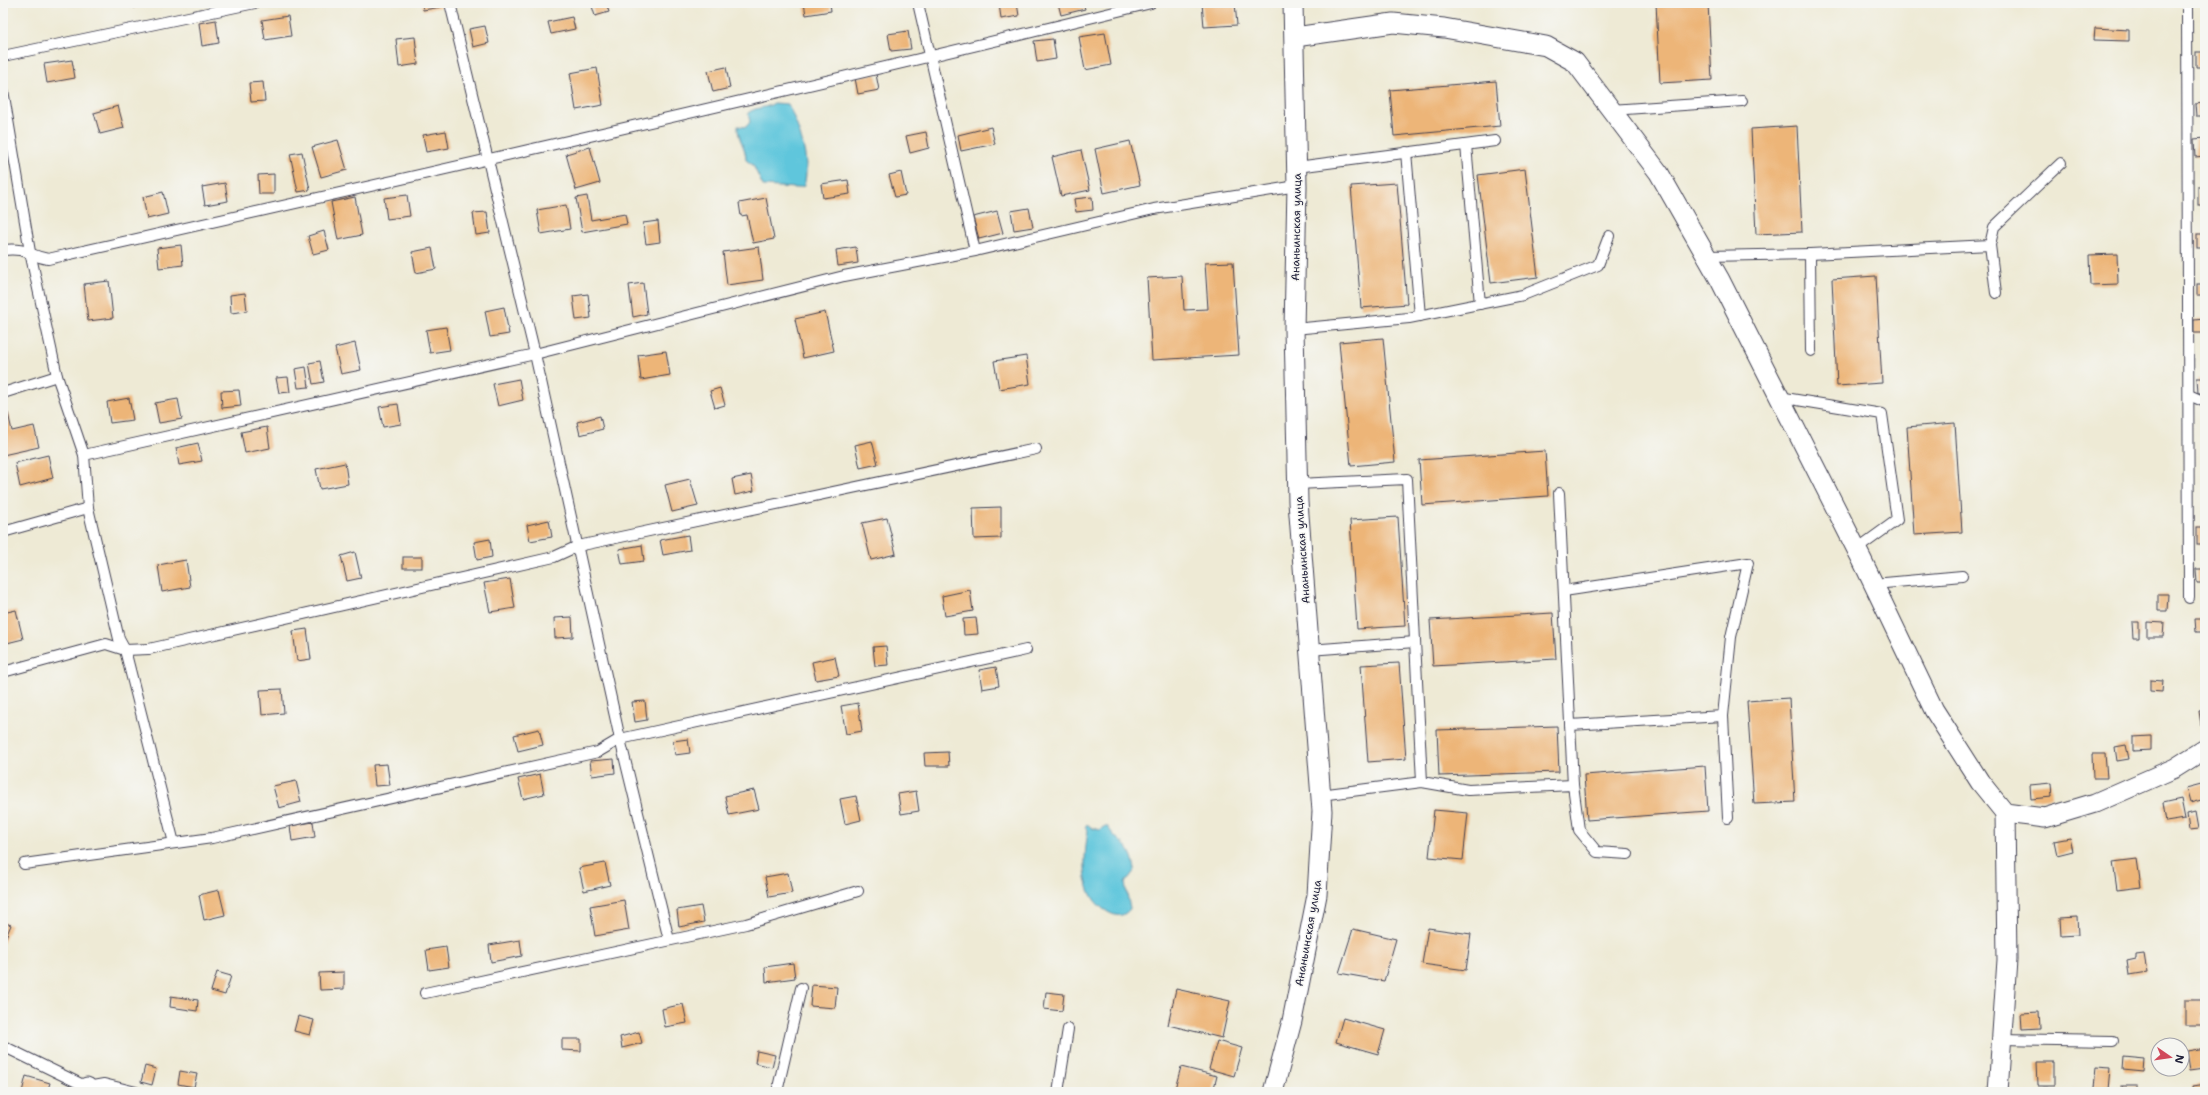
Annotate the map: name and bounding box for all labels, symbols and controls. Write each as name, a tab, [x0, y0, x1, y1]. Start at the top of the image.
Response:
street label: Ананьинская улица	[1288, 173, 1305, 281]
street label: Ананьинская улица	[1291, 496, 1314, 604]
street label: Ананьинская улица	[1292, 879, 1325, 987]
north arrow	[2150, 1037, 2190, 1077]
text: N	[2171, 1053, 2188, 1065]

